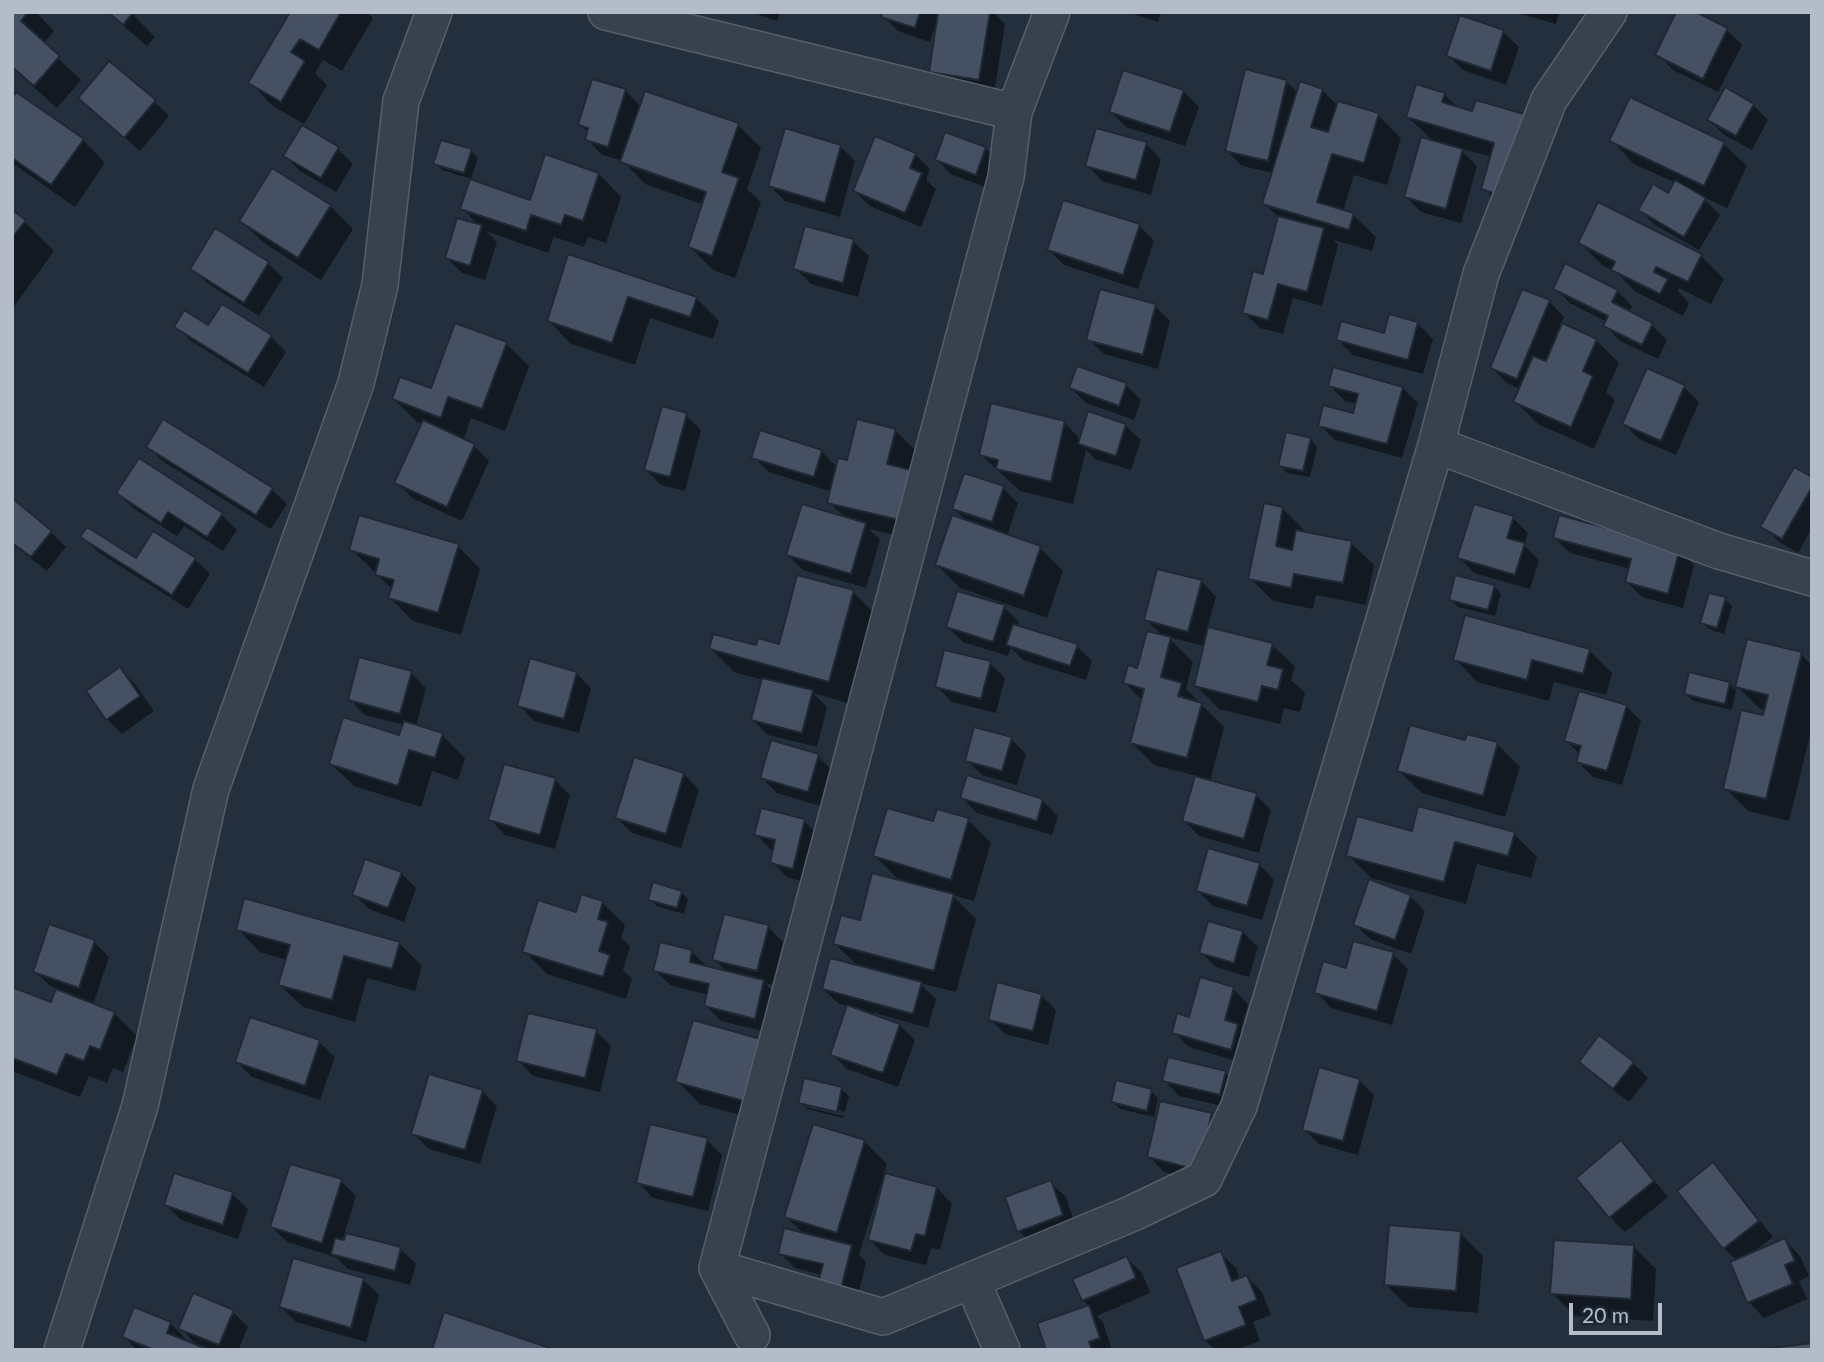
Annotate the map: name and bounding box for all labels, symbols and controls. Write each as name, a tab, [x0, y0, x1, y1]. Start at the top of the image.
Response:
scale bar	[1572, 1288, 1665, 1332]
text: 20 m	[1582, 1302, 1629, 1327]

